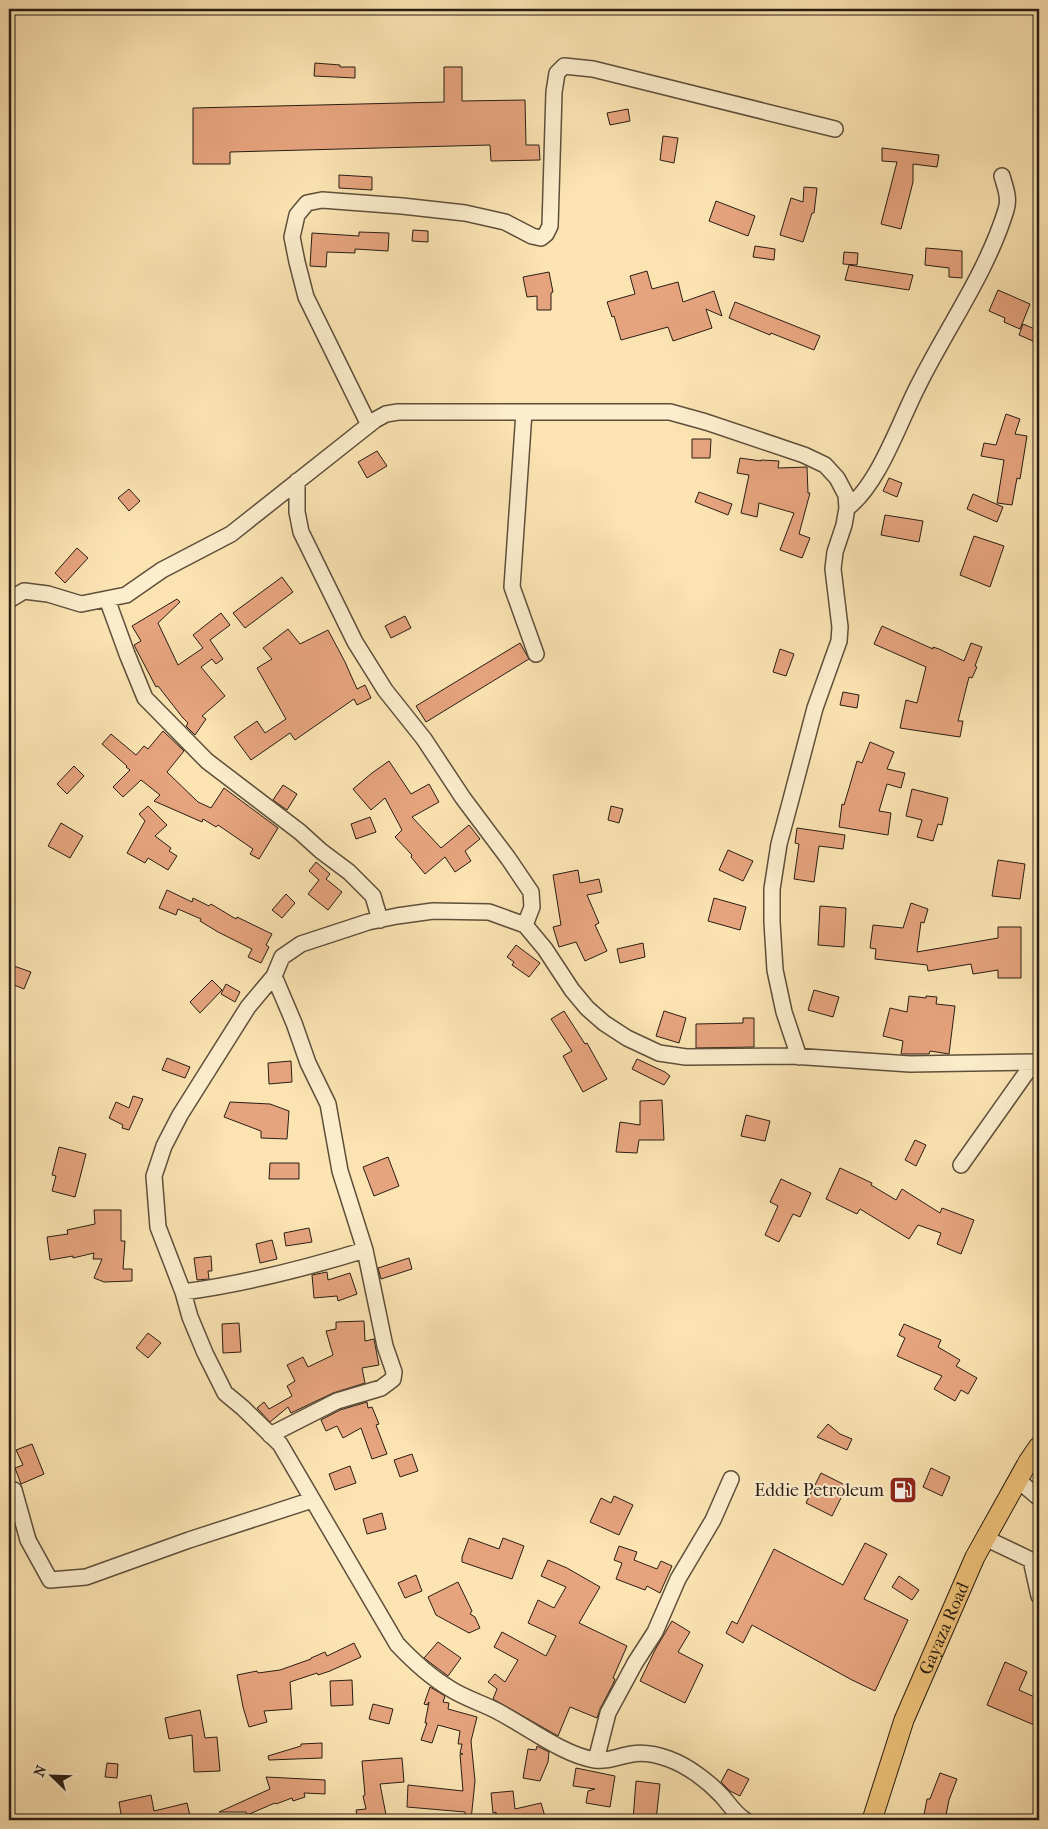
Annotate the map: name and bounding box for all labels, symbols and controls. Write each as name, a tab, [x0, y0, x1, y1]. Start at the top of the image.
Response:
fuel station icon: Eddie Petroleum	[888, 1475, 918, 1505]
place label: Eddie Petroleum	[754, 1480, 884, 1501]
street label: Gayaza Road	[915, 1579, 974, 1678]
north arrow	[28, 1752, 78, 1802]
text: N	[31, 1763, 51, 1779]

